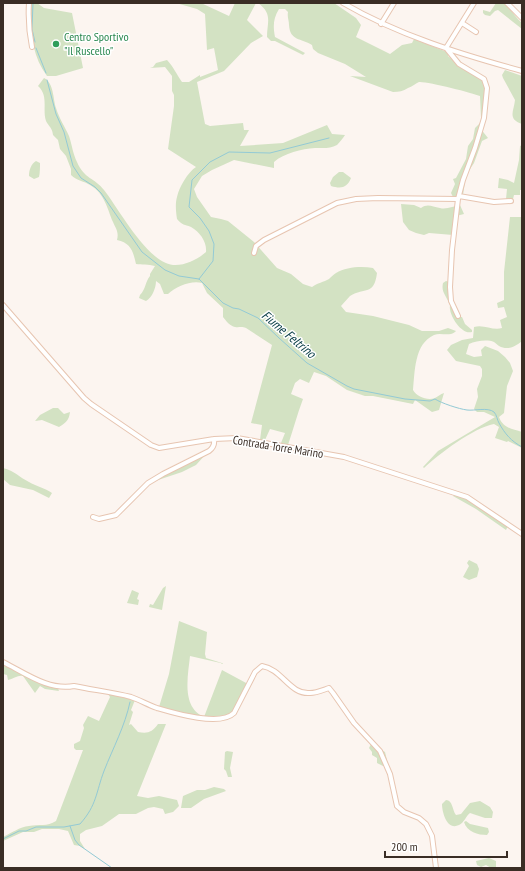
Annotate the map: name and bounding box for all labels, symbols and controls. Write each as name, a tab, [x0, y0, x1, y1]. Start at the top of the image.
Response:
place label: Centro Sportivo "Il Ruscello"	[64, 29, 129, 58]
marker: Centro Sportivo "Il Ruscello"	[51, 39, 61, 49]
water label: Fiume Feltrino	[258, 307, 320, 363]
street label: Contrada Torre Marino	[232, 432, 324, 461]
scale bar	[385, 833, 507, 859]
text: 200 m	[391, 839, 418, 854]

